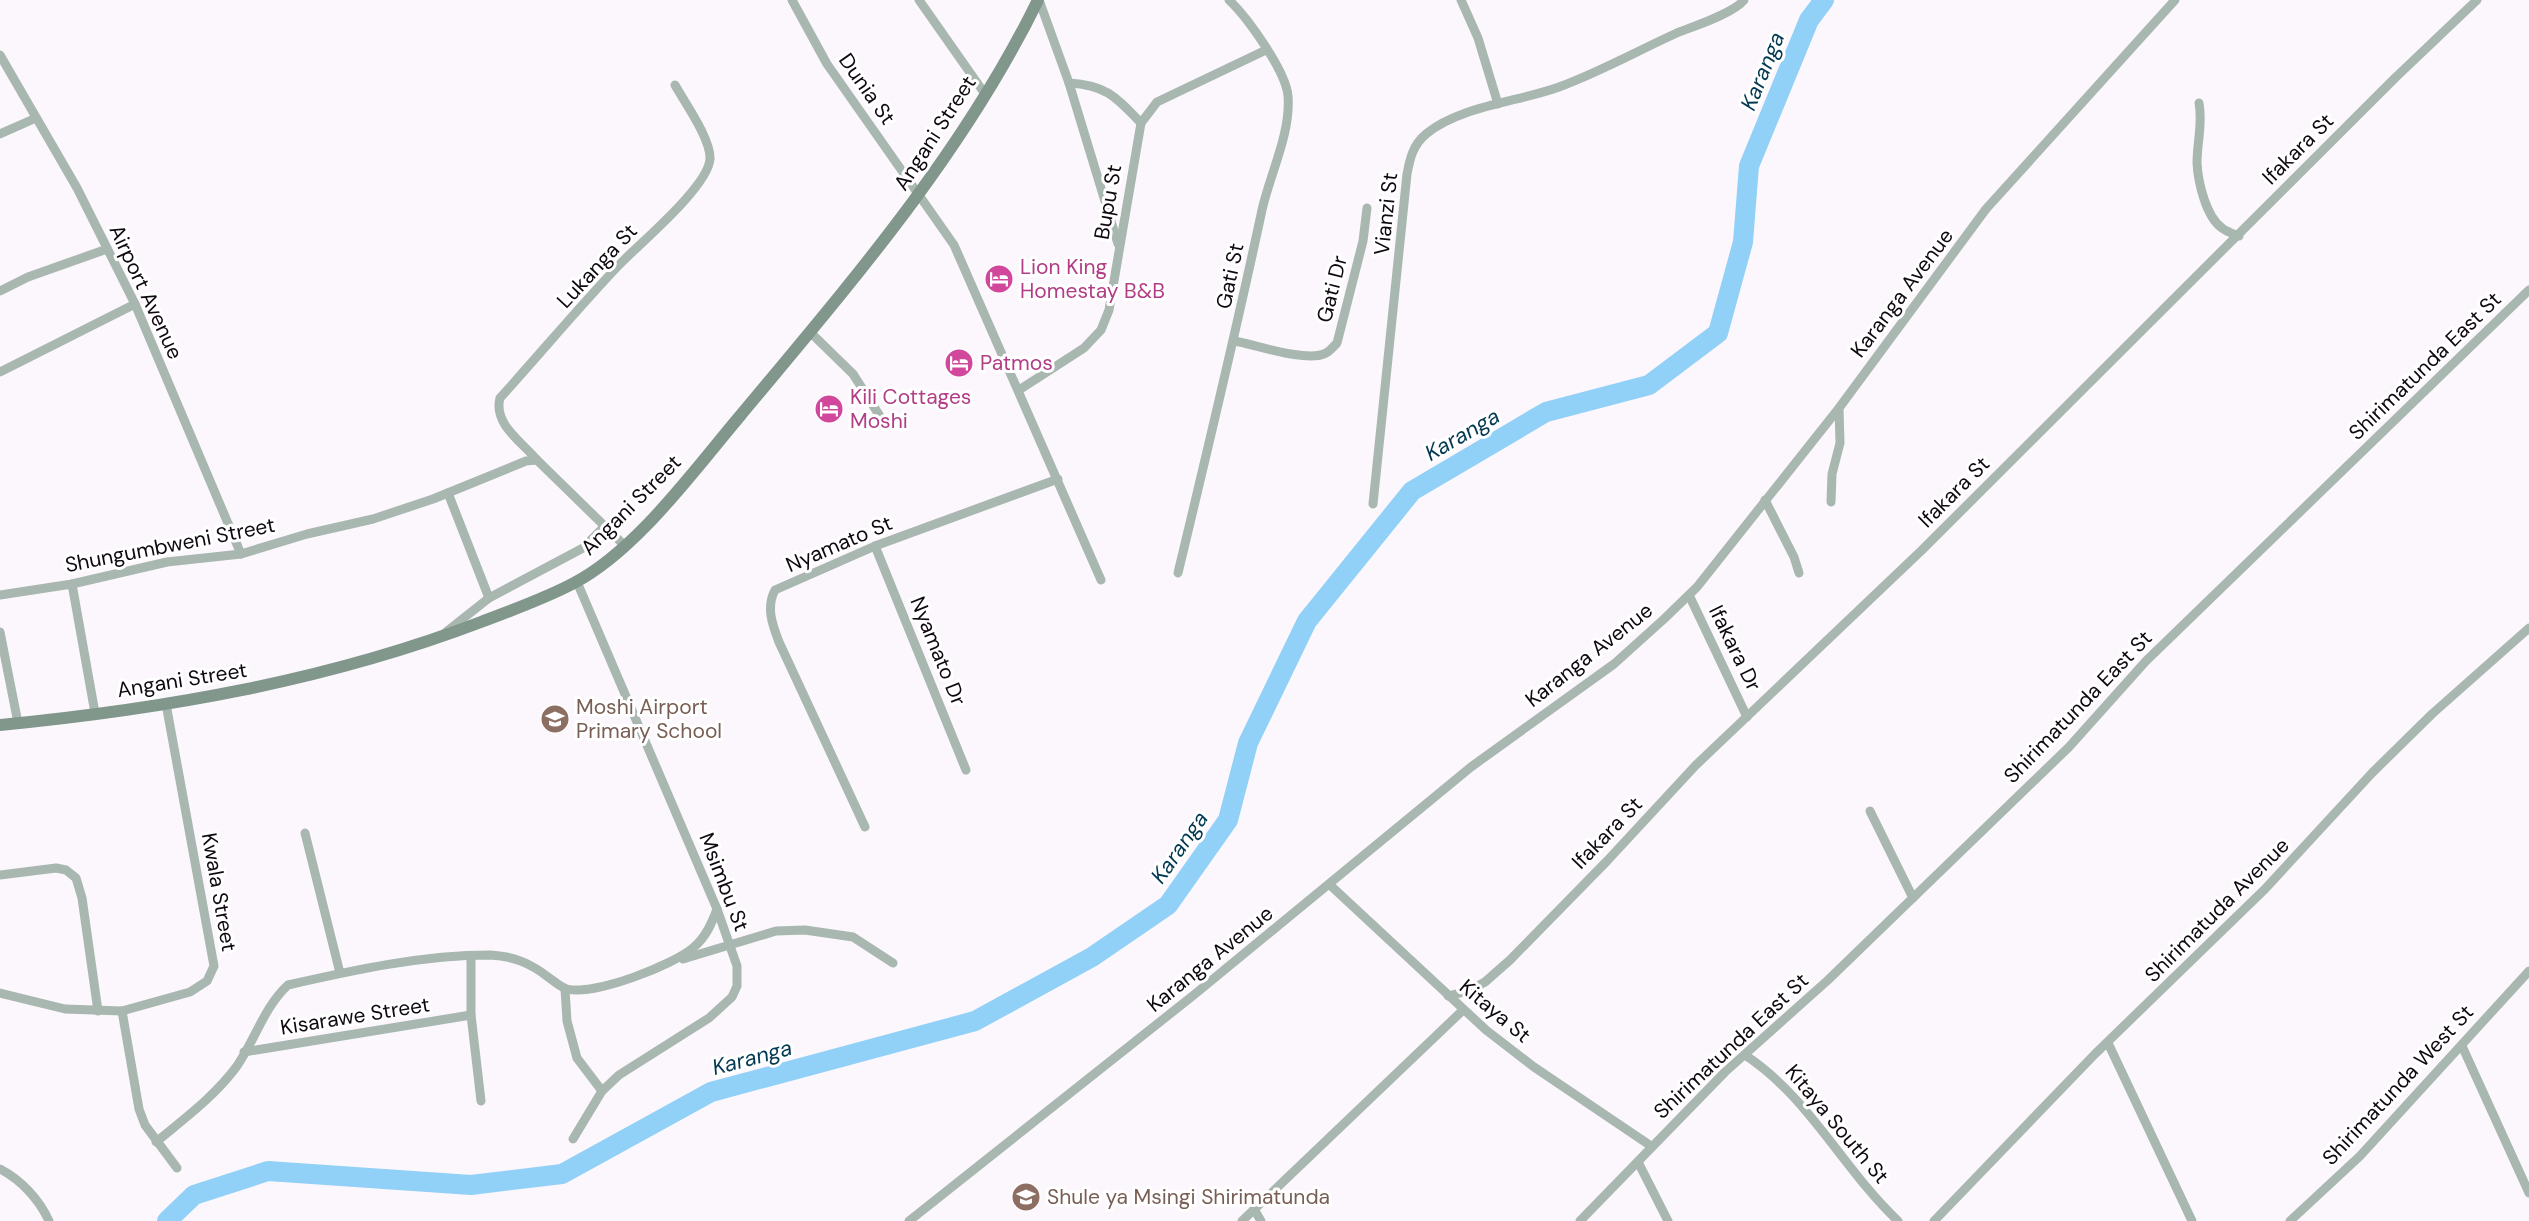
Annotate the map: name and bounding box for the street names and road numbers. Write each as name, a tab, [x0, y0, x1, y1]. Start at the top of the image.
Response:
street label: Dunia St	[832, 48, 902, 130]
street label: Angani Street	[887, 70, 983, 196]
street label: Ifakara St	[2256, 107, 2340, 191]
street label: Bupu St	[1088, 162, 1128, 242]
street label: Vianzi St	[1368, 171, 1404, 257]
street label: Lukanga St	[551, 218, 643, 314]
street label: Airport Avenue	[103, 220, 189, 364]
street label: Karanga Avenue	[1844, 223, 1960, 363]
street label: Gati St	[1209, 241, 1251, 311]
street label: Gati Dr	[1310, 252, 1354, 325]
street label: Shirimatunda East St	[2343, 286, 2507, 446]
street label: Angani Street	[575, 449, 687, 561]
street label: Ifakara St	[1912, 450, 1996, 534]
street label: Nyamato St	[781, 509, 897, 579]
street label: Shungumbweni Street	[63, 511, 277, 579]
street label: Nyamato Dr	[903, 592, 973, 710]
street label: Karanga Avenue	[1519, 596, 1659, 714]
street label: Ifakara Dr	[1702, 601, 1768, 696]
street label: Shirimatunda East St	[1998, 625, 2158, 789]
street label: Angani Street	[115, 656, 249, 704]
street label: Ifakara St	[1566, 791, 1648, 875]
street label: Msimbu St	[692, 829, 756, 935]
street label: Kwala Street	[195, 831, 243, 953]
street label: Shirimatuda Avenue	[2139, 832, 2295, 988]
street label: Karanga Avenue	[1141, 899, 1279, 1019]
street label: Shirimatunda East St	[1648, 967, 1814, 1125]
street label: Kitaya St	[1453, 973, 1537, 1049]
street label: Kisarawe Street	[278, 990, 432, 1042]
street label: Shirimatunda West St	[2316, 999, 2480, 1171]
street label: Kitaya South St	[1779, 1058, 1895, 1190]

